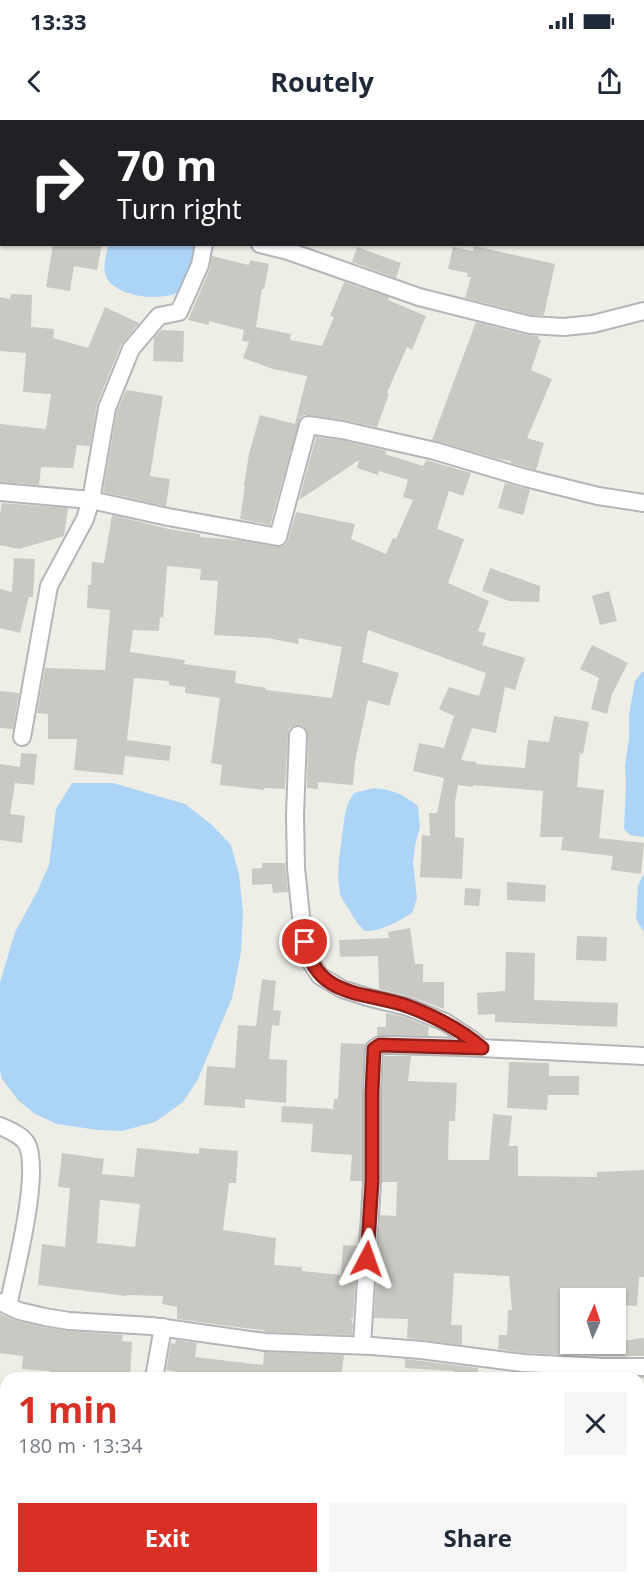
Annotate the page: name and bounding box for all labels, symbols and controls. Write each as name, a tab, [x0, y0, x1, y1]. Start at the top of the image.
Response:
text: 13:33	[30, 6, 87, 36]
text: Routely	[270, 63, 374, 100]
icon: back	[18, 65, 51, 98]
icon: share	[593, 65, 626, 98]
text: 70 m	[117, 136, 217, 193]
icon: right	[18, 144, 96, 222]
text: Turn right	[117, 190, 242, 227]
pin	[279, 916, 330, 967]
icon: arrive	[288, 925, 321, 958]
position arrow	[335, 1227, 399, 1291]
north arrow	[560, 1288, 626, 1354]
map controls	[560, 1288, 626, 1354]
text: 1 min	[18, 1385, 118, 1434]
button: close	[564, 1392, 627, 1455]
text: 180 m · 13:34	[18, 1432, 143, 1459]
button: Exit	[18, 1503, 317, 1572]
button: Share	[329, 1503, 627, 1572]

